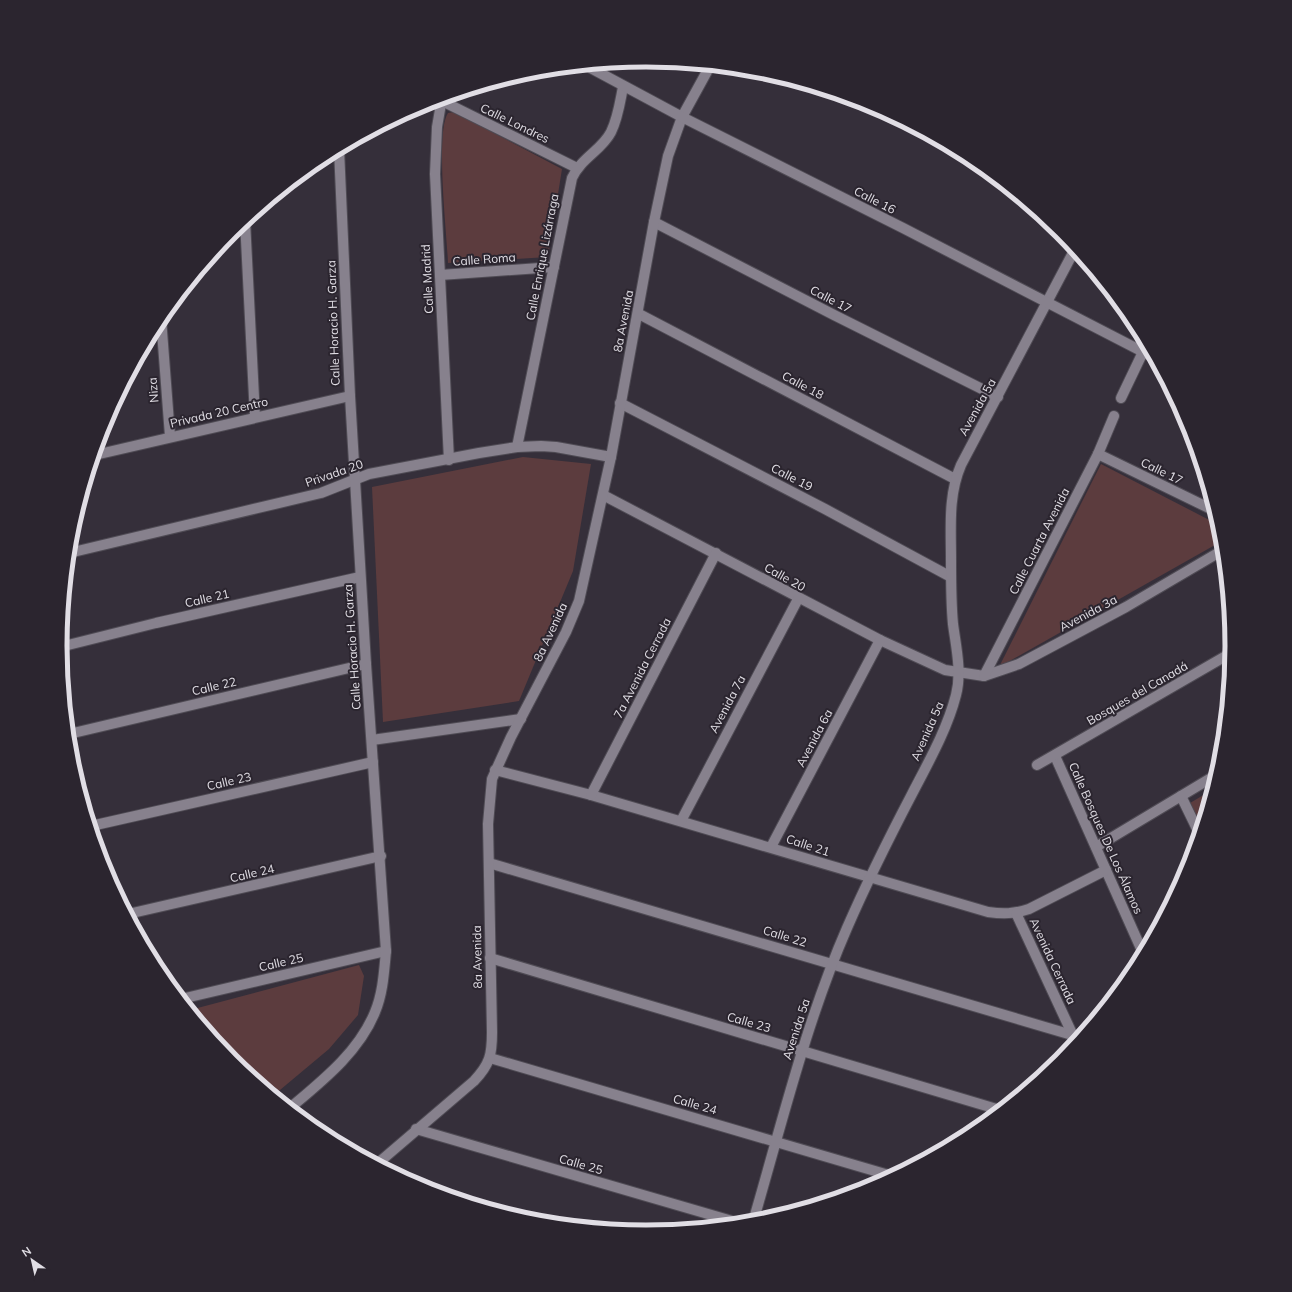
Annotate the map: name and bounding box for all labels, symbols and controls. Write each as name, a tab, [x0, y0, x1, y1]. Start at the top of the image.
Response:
street label: Calle Londres	[478, 100, 552, 146]
street label: Calle 16	[852, 183, 898, 217]
street label: Calle Enrique Lizárraga	[522, 192, 562, 322]
street label: Calle Madrid	[418, 244, 436, 314]
street label: Calle Roma	[452, 249, 516, 269]
street label: Calle Horacio H. Garza	[323, 260, 343, 386]
street label: Calle 17	[808, 282, 854, 316]
street label: 8a Avenida	[610, 289, 636, 353]
street label: Calle 18	[780, 368, 826, 402]
street label: Avenida 5a	[955, 376, 999, 438]
street label: Niza	[144, 377, 162, 403]
street label: Privada 20 Centro	[169, 393, 270, 431]
street label: Calle 17	[1138, 454, 1186, 488]
street label: Privada 20	[303, 456, 365, 490]
street label: Calle 19	[769, 460, 815, 494]
street label: Calle Cuarta Avenida	[1006, 485, 1072, 597]
street label: Calle 20	[762, 560, 808, 594]
street label: Calle Horacio H. Garza	[340, 584, 364, 710]
street label: Calle 21	[183, 586, 231, 610]
street label: Avenida 3a	[1057, 592, 1119, 634]
street label: 8a Avenida	[530, 600, 570, 664]
street label: 7a Avenida Cerrada	[610, 615, 674, 721]
street label: Bosques del Canadá	[1084, 658, 1190, 728]
street label: Avenida 7a	[706, 673, 748, 735]
street label: Calle 22	[190, 674, 238, 698]
street label: Avenida 5a	[907, 699, 947, 763]
street label: Avenida 6a	[793, 707, 835, 769]
street label: Calle Bosques De Los Álamos	[1066, 760, 1146, 916]
street label: Calle 23	[205, 769, 253, 793]
street label: Calle 21	[784, 831, 832, 859]
street label: Calle 24	[228, 861, 276, 885]
street label: Avenida Cerrada	[1026, 916, 1080, 1006]
street label: Calle 22	[761, 922, 809, 950]
street label: 8a Avenida	[469, 925, 485, 989]
street label: Calle 25	[257, 950, 305, 974]
street label: Avenida 5a	[779, 997, 813, 1061]
street label: Calle 23	[725, 1009, 773, 1035]
street label: Calle 24	[671, 1091, 719, 1117]
street label: Calle 25	[557, 1151, 605, 1177]
north arrow	[12, 1240, 52, 1280]
text: N	[19, 1244, 34, 1260]

